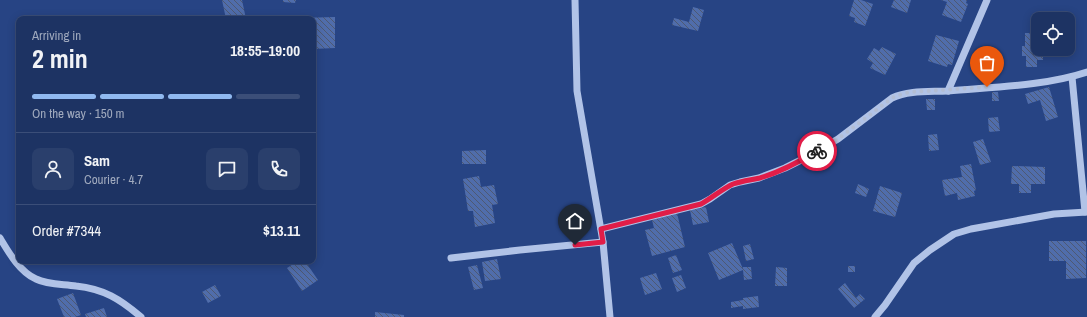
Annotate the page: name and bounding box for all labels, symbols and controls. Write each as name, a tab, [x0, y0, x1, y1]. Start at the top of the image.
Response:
map controls	[1031, 12, 1075, 56]
button: locate	[1031, 12, 1075, 56]
text: Arriving in	[32, 27, 81, 44]
text: 18:55–19:00	[230, 40, 300, 61]
text: 2 min	[32, 41, 88, 76]
pin	[970, 46, 1004, 87]
icon: bag	[976, 52, 998, 74]
text: On the way · 150 m	[32, 105, 124, 122]
courier	[797, 131, 837, 171]
icon: bike	[806, 140, 828, 162]
button: person	[32, 148, 74, 190]
button: chat	[206, 148, 248, 190]
button: phone	[258, 148, 300, 190]
text: Sam	[84, 150, 110, 171]
text: Courier · 4.7	[84, 171, 143, 188]
pin	[558, 204, 592, 245]
icon: home	[564, 210, 586, 232]
text: Order #7344	[32, 220, 101, 241]
text: $13.11	[263, 220, 300, 241]

